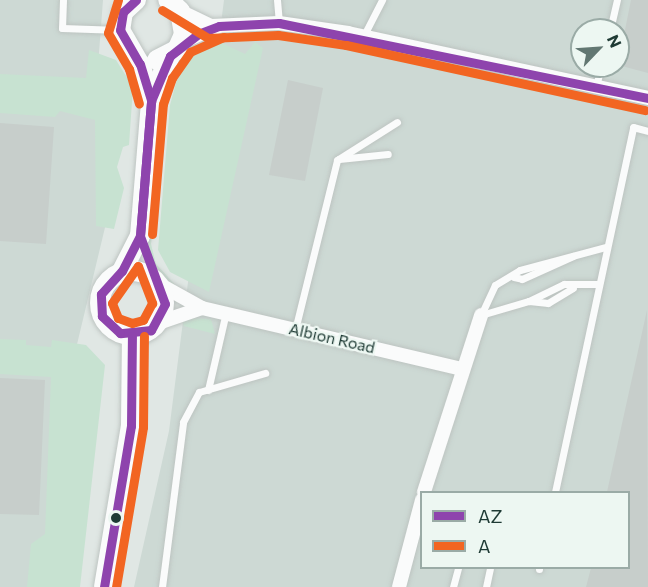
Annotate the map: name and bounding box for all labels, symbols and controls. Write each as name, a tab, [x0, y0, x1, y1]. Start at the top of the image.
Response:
north arrow	[570, 18, 630, 78]
text: N	[604, 32, 626, 50]
street label: Albion Road	[287, 319, 377, 357]
legend	[420, 491, 630, 569]
text: AZ	[478, 505, 503, 527]
unlabelled marker	[110, 512, 122, 524]
text: A	[478, 535, 490, 557]

